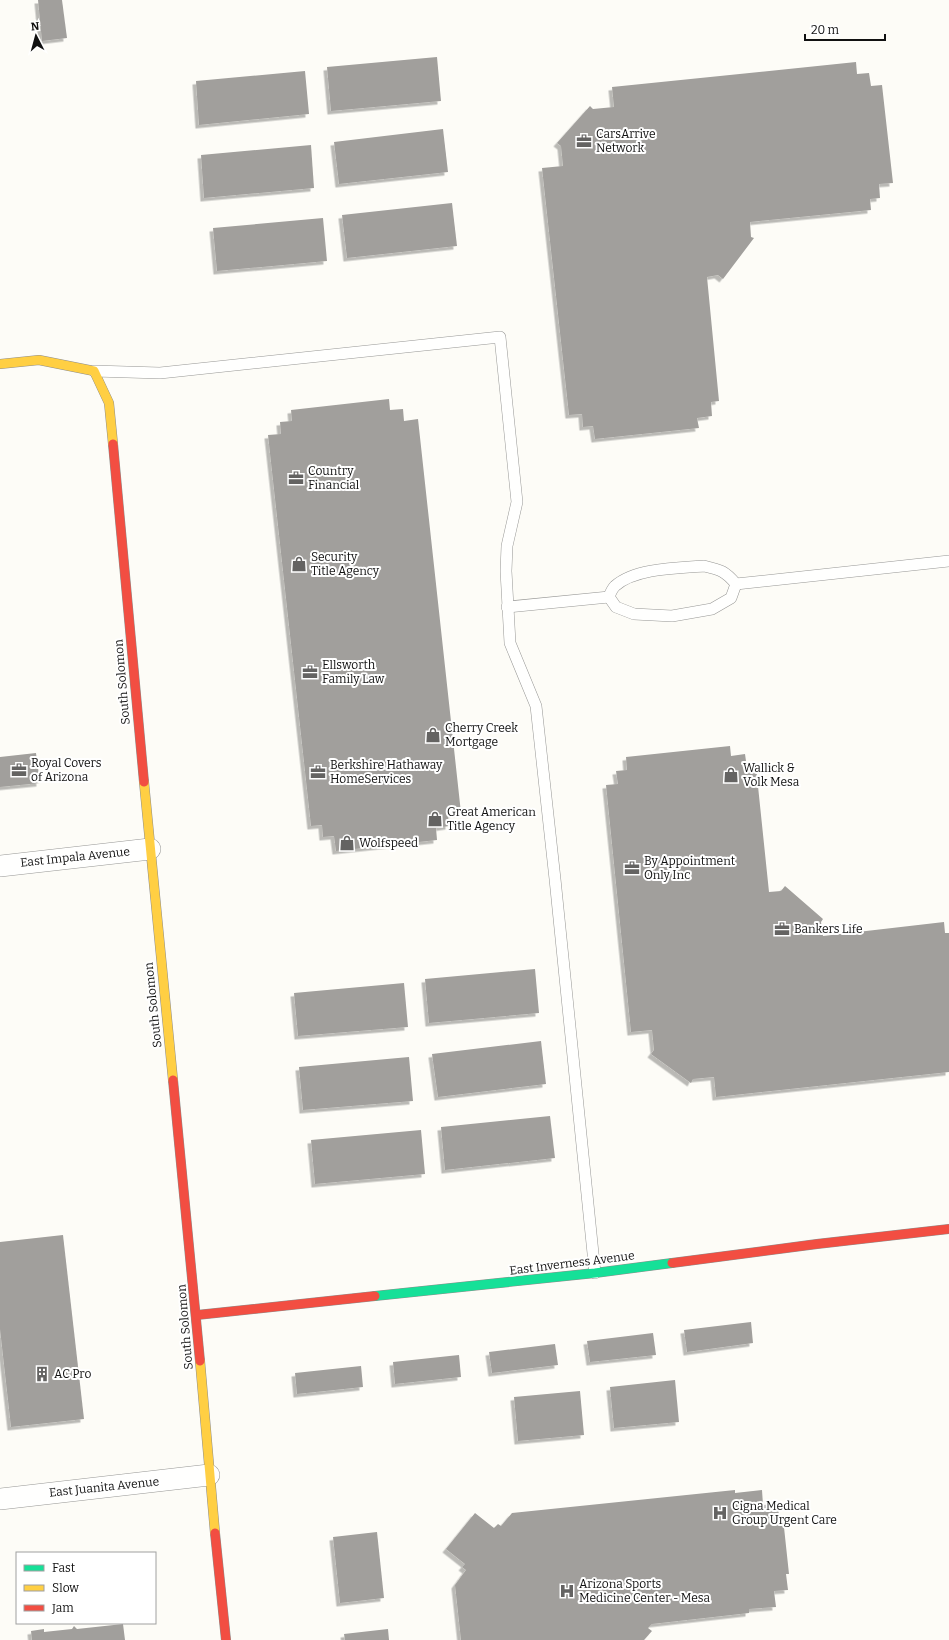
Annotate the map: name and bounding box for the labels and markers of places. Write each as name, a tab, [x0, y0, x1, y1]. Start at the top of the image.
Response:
place label: CarsArrive Network	[596, 127, 656, 155]
office icon: CarsArrive Network	[575, 132, 593, 150]
place label: Country Financial	[308, 464, 360, 492]
office icon: Country Financial	[287, 469, 305, 487]
place label: Security Title Agency	[311, 550, 380, 578]
shop icon: Security Title Agency	[290, 555, 308, 573]
place label: Ellsworth Family Law	[322, 658, 385, 686]
office icon: Ellsworth Family Law	[301, 663, 319, 681]
place label: Cherry Creek Mortgage	[445, 721, 518, 749]
shop icon: Cherry Creek Mortgage	[424, 726, 442, 744]
place label: Royal Covers of Arizona	[31, 756, 102, 784]
place label: Berkshire Hathaway HomeServices	[330, 758, 443, 786]
office icon: Royal Covers of Arizona	[10, 761, 28, 779]
place label: Wallick & Volk Mesa	[743, 761, 800, 789]
office icon: Berkshire Hathaway HomeServices	[309, 763, 327, 781]
shop icon: Wallick & Volk Mesa	[722, 766, 740, 784]
place label: Great American Title Agency	[447, 805, 536, 833]
shop icon: Great American Title Agency	[426, 810, 444, 828]
shop icon: Wolfspeed	[338, 834, 356, 852]
place label: Wolfspeed	[359, 836, 418, 850]
place label: By Appointment Only Inc	[644, 854, 736, 882]
office icon: By Appointment Only Inc	[623, 859, 641, 877]
office icon: Bankers Life	[773, 920, 791, 938]
place label: Bankers Life	[794, 922, 862, 936]
building icon: AC Pro	[33, 1365, 51, 1383]
place label: AC Pro	[54, 1367, 91, 1381]
place label: Cigna Medical Group Urgent Care	[732, 1499, 837, 1527]
hospital icon: Cigna Medical Group Urgent Care	[711, 1504, 729, 1522]
place label: Arizona Sports Medicine Center - Mesa	[579, 1577, 711, 1605]
hospital icon: Arizona Sports Medicine Center - Mesa	[558, 1582, 576, 1600]

